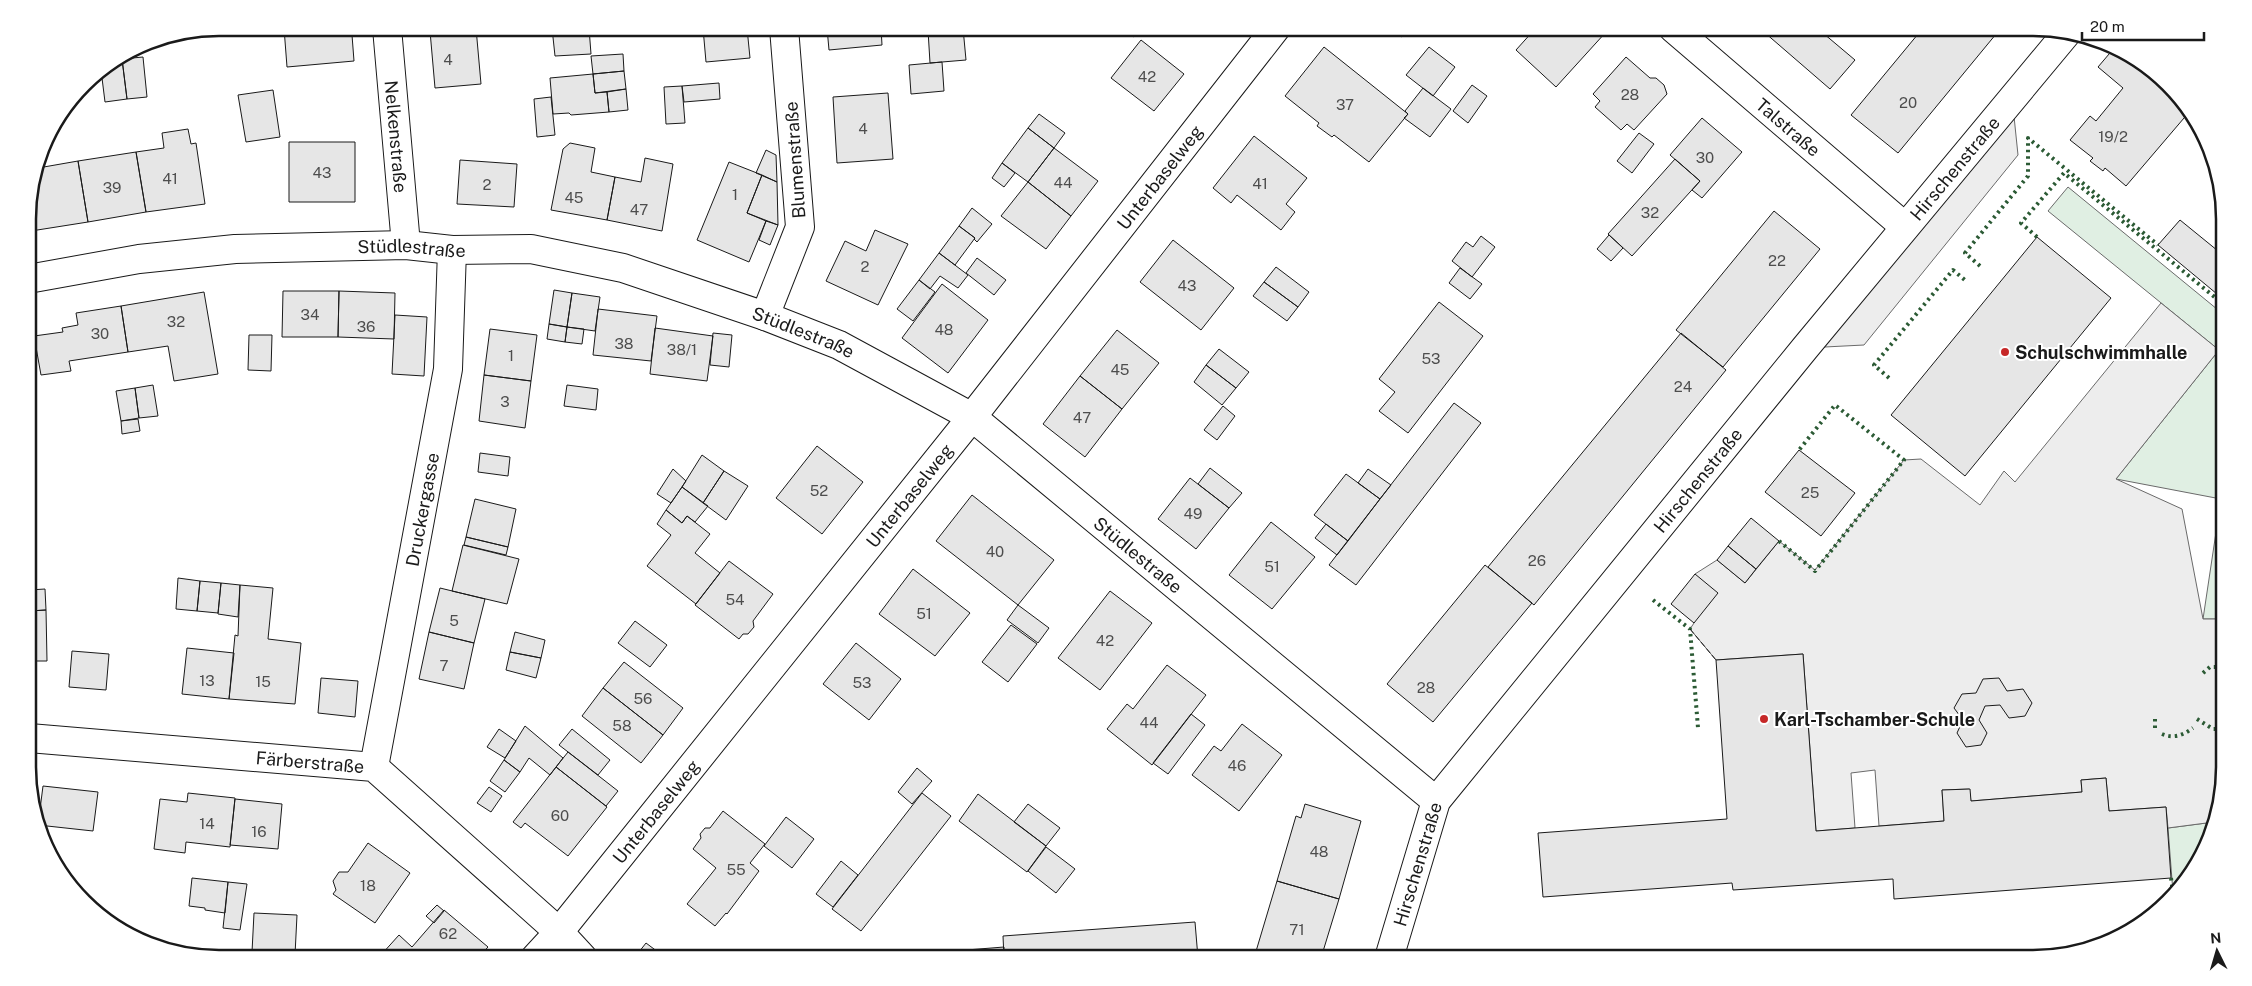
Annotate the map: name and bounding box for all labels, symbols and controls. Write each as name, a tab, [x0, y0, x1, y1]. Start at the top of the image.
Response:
scale bar	[2082, 10, 2204, 42]
text: 20 m	[2090, 18, 2125, 35]
house number: 4	[443, 51, 453, 68]
house number: 42	[1138, 68, 1156, 85]
street label: Nelkenstraße	[381, 80, 412, 194]
house number: 28	[1621, 86, 1639, 103]
street label: Talstraße	[1752, 94, 1825, 160]
house number: 20	[1899, 94, 1917, 111]
house number: 37	[1336, 96, 1354, 113]
street label: Blumenstraße	[780, 101, 810, 219]
street label: Hirschenstraße	[1905, 112, 2004, 224]
house number: 4	[858, 120, 868, 137]
street label: Unterbaselweg	[1112, 121, 1207, 233]
house number: 19/2	[2098, 128, 2128, 145]
house number: 30	[1696, 149, 1714, 166]
house number: 43	[313, 164, 331, 181]
house number: 41	[162, 170, 178, 187]
house number: 44	[1054, 174, 1072, 191]
house number: 41	[1252, 175, 1268, 192]
house number: 2	[483, 176, 492, 193]
house number: 39	[103, 179, 121, 196]
house number: 1	[732, 186, 738, 203]
house number: 45	[565, 189, 583, 206]
house number: 47	[630, 201, 648, 218]
house number: 32	[1641, 204, 1659, 221]
street label: Stüdlestraße	[357, 234, 466, 261]
house number: 22	[1768, 252, 1786, 269]
house number: 2	[861, 258, 870, 275]
house number: 43	[1178, 277, 1196, 294]
street label: Stüdlestraße	[750, 302, 858, 362]
house number: 34	[301, 306, 319, 323]
house number: 32	[167, 313, 185, 330]
house number: 36	[357, 318, 375, 335]
house number: 48	[934, 321, 954, 338]
house number: 30	[91, 325, 109, 342]
house number: 38	[614, 335, 634, 352]
house number: 38/1	[667, 341, 697, 358]
place label: Schulschwimmhalle	[2015, 342, 2187, 363]
marker: Schulschwimmhalle	[1999, 346, 2011, 358]
house number: 1	[508, 347, 514, 364]
house number: 53	[1421, 350, 1441, 367]
house number: 45	[1111, 361, 1129, 378]
house number: 24	[1674, 378, 1692, 395]
house number: 3	[500, 393, 510, 410]
house number: 47	[1073, 409, 1091, 426]
street label: Hirschenstraße	[1649, 423, 1746, 536]
street label: Unterbaselweg	[861, 439, 957, 551]
street label: Druckergasse	[401, 451, 443, 568]
house number: 52	[810, 482, 828, 499]
house number: 25	[1801, 484, 1819, 501]
house number: 49	[1184, 505, 1202, 522]
street label: Stüdlestraße	[1090, 512, 1187, 597]
house number: 40	[986, 543, 1004, 560]
house number: 26	[1528, 552, 1546, 569]
house number: 51	[1264, 558, 1280, 575]
house number: 54	[725, 591, 745, 608]
house number: 51	[916, 605, 932, 622]
house number: 5	[449, 612, 459, 629]
house number: 42	[1096, 632, 1114, 649]
house number: 7	[439, 657, 449, 674]
house number: 13	[199, 672, 215, 689]
house number: 15	[255, 673, 271, 690]
house number: 53	[852, 674, 872, 691]
house number: 28	[1417, 679, 1435, 696]
house number: 56	[634, 690, 652, 707]
place label: Karl-Tschamber-Schule	[1774, 709, 1975, 730]
marker: Karl-Tschamber-Schule	[1758, 713, 1770, 725]
house number: 44	[1140, 714, 1158, 731]
house number: 58	[612, 717, 632, 734]
street label: Färberstraße	[255, 747, 365, 777]
street label: Unterbaselweg	[608, 755, 704, 867]
house number: 46	[1228, 757, 1246, 774]
street label: Hirschenstraße	[1389, 800, 1446, 929]
house number: 60	[551, 807, 569, 824]
house number: 14	[199, 815, 215, 832]
house number: 16	[251, 823, 267, 840]
house number: 48	[1309, 843, 1329, 860]
house number: 55	[726, 861, 746, 878]
house number: 18	[360, 877, 376, 894]
house number: 71	[1289, 921, 1305, 938]
house number: 62	[439, 925, 457, 942]
north arrow	[2192, 926, 2242, 976]
text: N	[2210, 930, 2222, 946]

